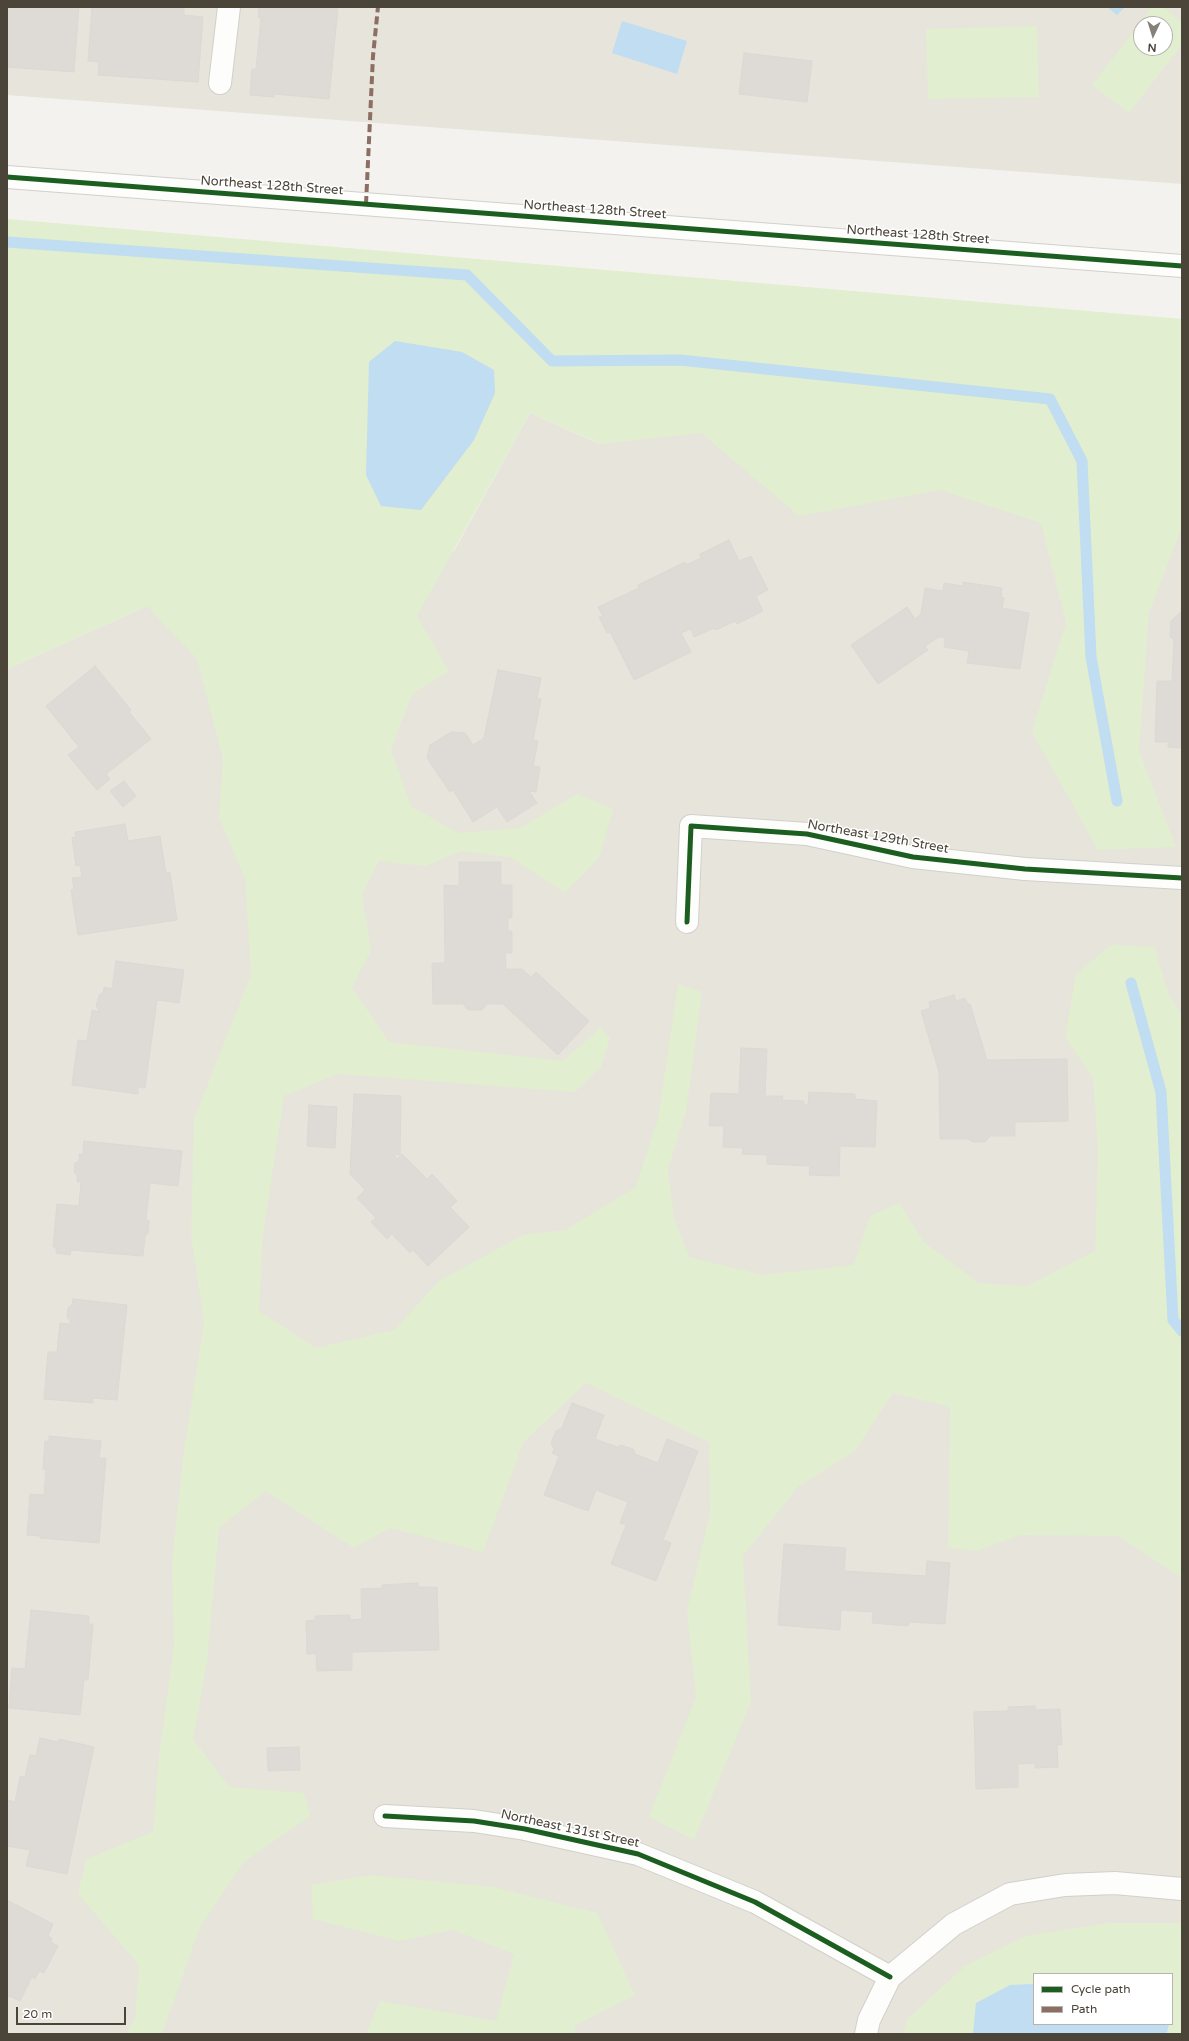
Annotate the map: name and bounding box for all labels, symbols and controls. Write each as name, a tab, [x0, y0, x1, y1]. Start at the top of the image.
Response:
north arrow	[1133, 16, 1173, 56]
text: N	[1147, 41, 1157, 54]
street label: Northeast 128th Street	[200, 173, 344, 199]
street label: Northeast 128th Street	[523, 197, 667, 223]
street label: Northeast 128th Street	[846, 222, 990, 248]
street label: Northeast 129th Street	[806, 817, 950, 857]
street label: Northeast 131st Street	[499, 1807, 641, 1851]
legend	[1033, 1973, 1173, 2025]
text: Cycle path	[1071, 1982, 1130, 1996]
scale bar	[18, 1999, 128, 2025]
text: Path	[1071, 2002, 1097, 2016]
text: 20 m	[23, 2007, 52, 2021]

